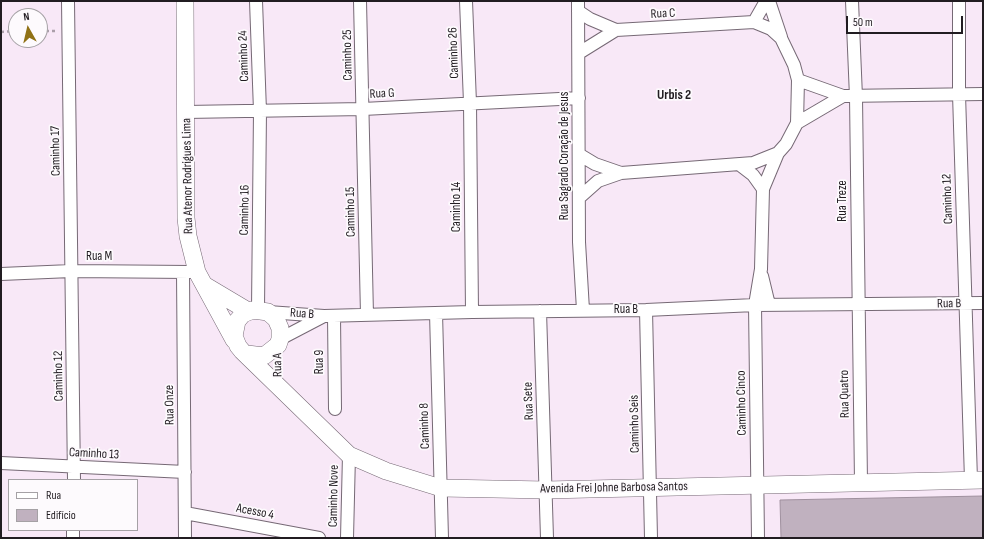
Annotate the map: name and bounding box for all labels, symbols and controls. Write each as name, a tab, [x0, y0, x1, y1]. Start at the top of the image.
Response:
street label: Rua C	[650, 6, 676, 22]
north arrow	[8, 8, 48, 48]
scale bar	[848, 8, 965, 34]
text: N	[23, 10, 30, 23]
text: 50 m	[853, 15, 873, 30]
street label: Caminho 26	[445, 27, 463, 79]
street label: Caminho 25	[340, 29, 356, 81]
street label: Caminho 24	[235, 30, 253, 82]
street label: Rua G	[369, 86, 395, 102]
district label: Urbis 2	[657, 87, 691, 103]
street label: Rua Sagrado Coração de Jesus	[557, 92, 573, 220]
street label: Rua Atenor Rodrigues Lima	[179, 118, 197, 234]
street label: Caminho 17	[48, 126, 64, 176]
street label: Caminho 12	[939, 173, 957, 225]
street label: Rua Treze	[835, 180, 851, 222]
street label: Caminho 14	[449, 182, 465, 232]
street label: Caminho 16	[237, 185, 253, 235]
street label: Caminho 15	[343, 187, 359, 237]
street label: Rua M	[86, 249, 112, 265]
street label: Rua B	[937, 296, 961, 312]
street label: Rua B	[614, 302, 638, 318]
street label: Rua B	[289, 305, 315, 323]
street label: Rua 9	[312, 350, 328, 374]
street label: Caminho 12	[51, 351, 67, 401]
street label: Rua A	[270, 353, 286, 377]
street label: Caminho Cinco	[734, 370, 750, 436]
street label: Rua Quatro	[837, 370, 853, 418]
street label: Rua Sete	[521, 382, 537, 420]
street label: Rua Onze	[162, 385, 178, 425]
street label: Caminho Seis	[627, 395, 643, 453]
street label: Caminho 8	[416, 403, 434, 449]
street label: Caminho 13	[68, 445, 120, 463]
street label: Caminho Nove	[326, 465, 342, 527]
legend	[8, 479, 138, 531]
street label: Avenida Frei Johne Barbosa Santos	[540, 479, 688, 497]
text: Rua	[46, 488, 61, 503]
street label: Acesso 4	[235, 501, 275, 523]
text: Edifício	[46, 508, 76, 523]

